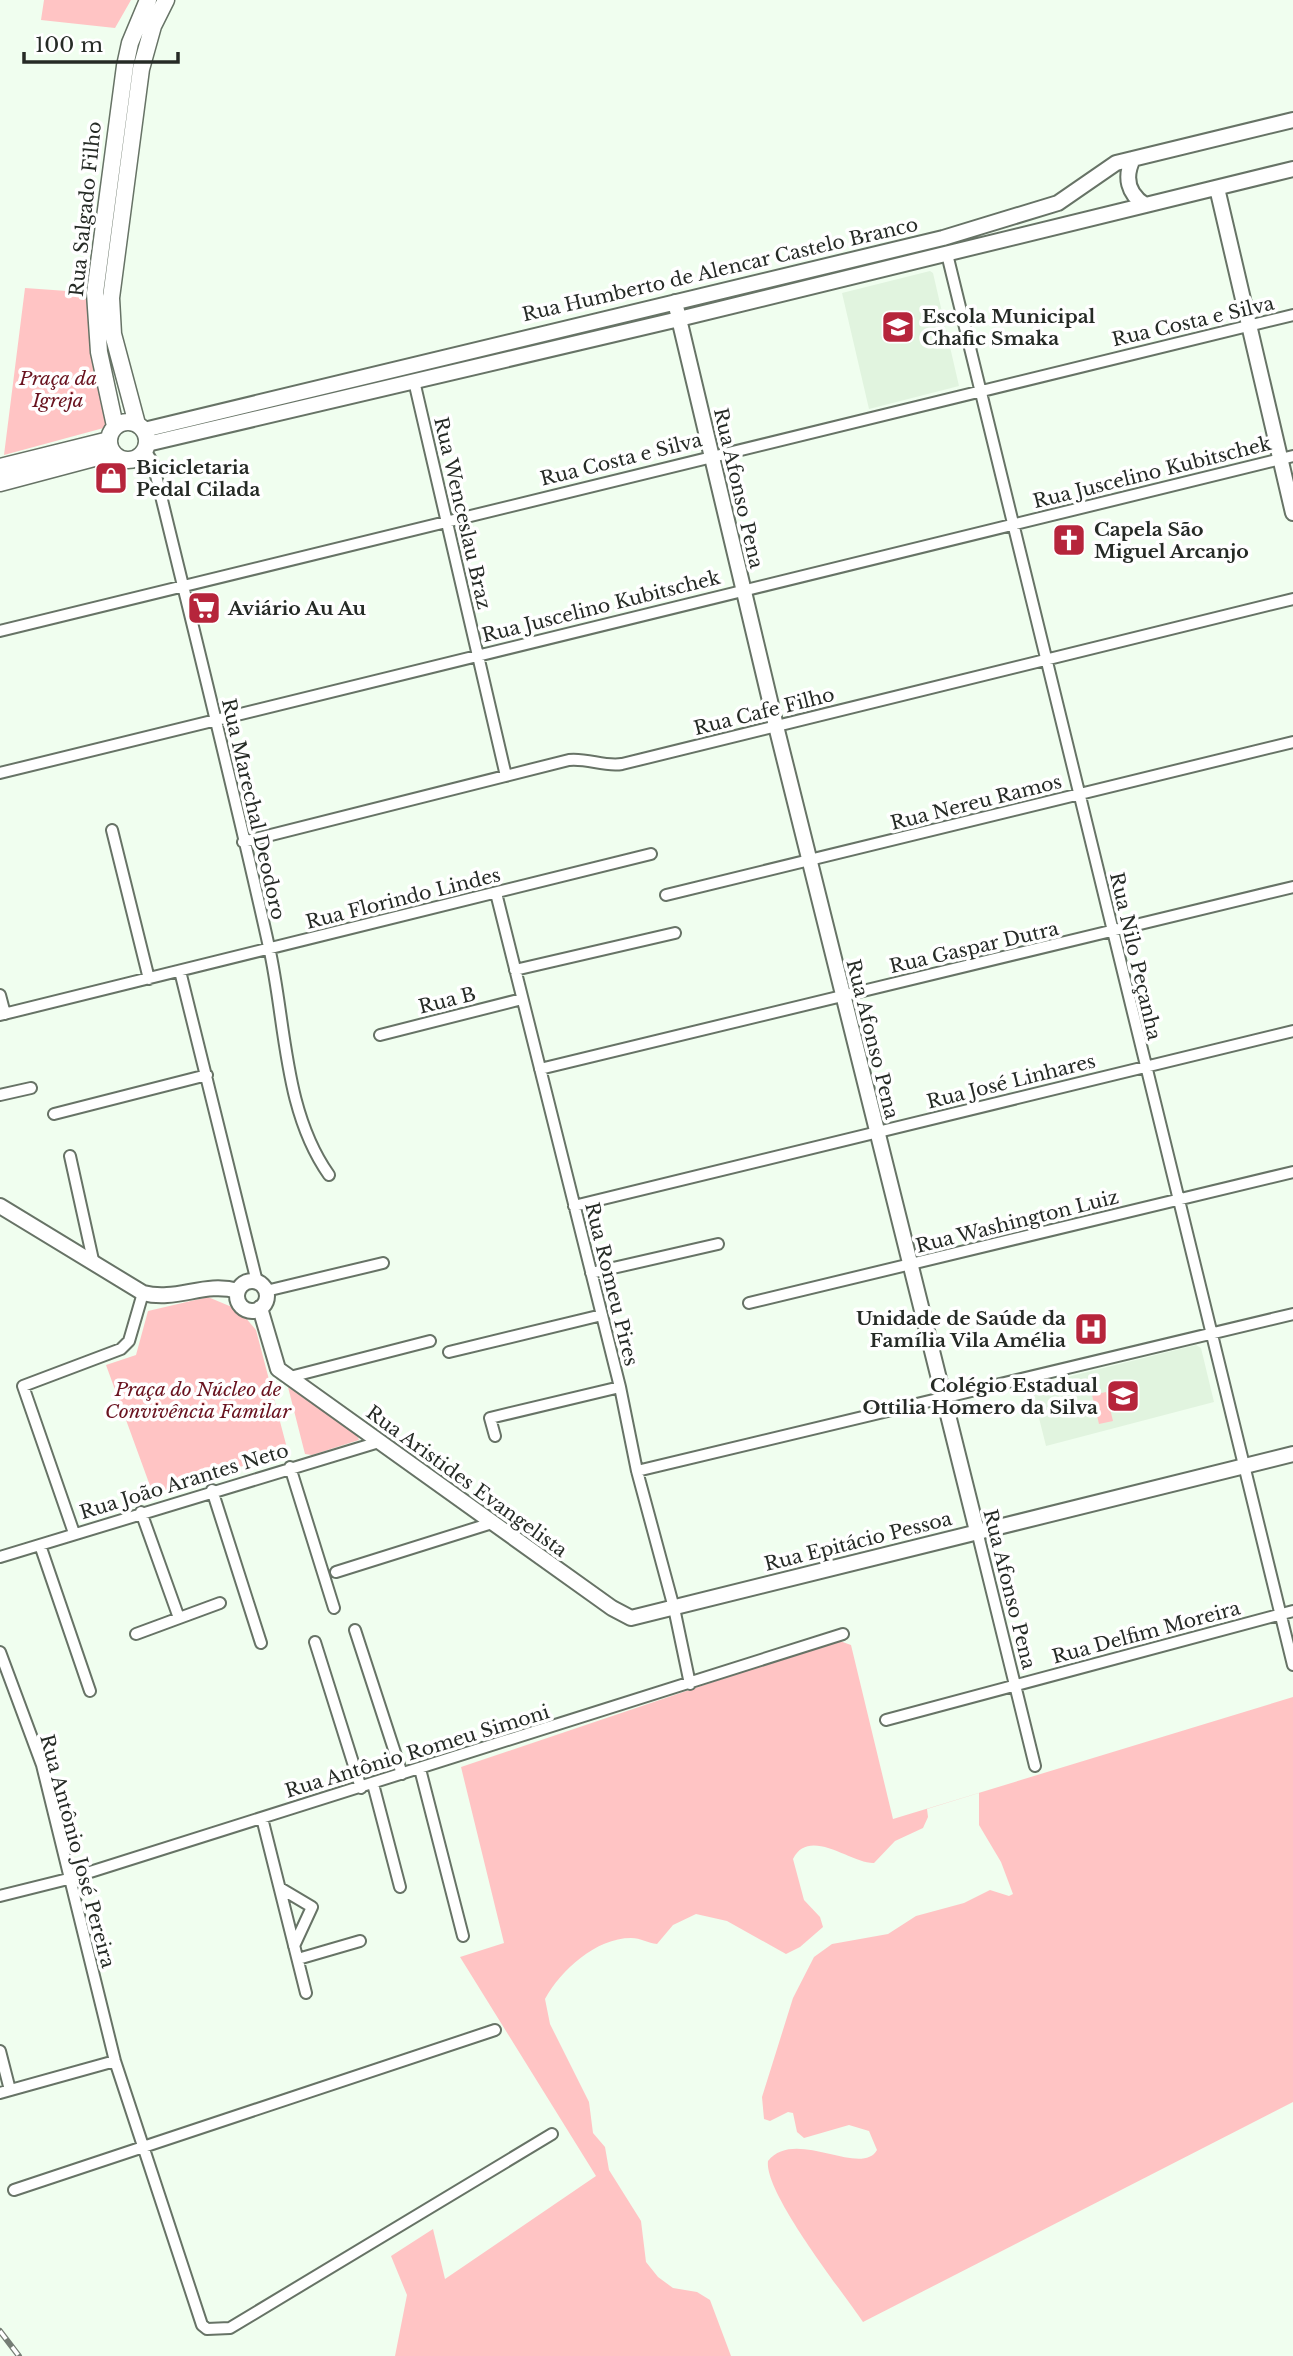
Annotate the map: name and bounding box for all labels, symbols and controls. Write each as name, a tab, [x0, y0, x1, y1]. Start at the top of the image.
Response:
scale bar	[24, 21, 178, 65]
text: 100 m	[35, 32, 103, 58]
street label: Rua Salgado Filho	[65, 120, 106, 298]
street label: Rua Humberto de Alencar Castelo Branco	[520, 213, 920, 326]
street label: Rua Costa e Silva	[1110, 292, 1277, 351]
place label: Escola Municipal Chafic Smaka	[922, 305, 1096, 350]
school or university icon: Escola Municipal Chafic Smaka	[879, 308, 917, 346]
park label: Praça da Igreja	[18, 367, 97, 412]
street label: Rua Afonso Pena	[709, 406, 768, 571]
street label: Rua Wenceslau Braz	[429, 415, 496, 612]
street label: Rua Costa e Silva	[538, 428, 705, 491]
street label: Rua Juscelino Kubitschek	[1031, 432, 1274, 513]
place label: Bicicletaria Pedal Cilada	[136, 456, 260, 501]
shop icon: Bicicletaria Pedal Cilada	[92, 459, 130, 497]
place label: Capela São Miguel Arcanjo	[1094, 518, 1249, 563]
church icon: Capela São Miguel Arcanjo	[1050, 521, 1088, 559]
street label: Rua Juscelino Kubitschek	[480, 566, 723, 647]
supermarket icon: Aviário Au Au	[185, 589, 223, 627]
place label: Aviário Au Au	[227, 597, 367, 620]
street label: Rua Cafe Filho	[691, 683, 837, 740]
street label: Rua Marechal Deodoro	[217, 696, 290, 922]
street label: Rua Nereu Ramos	[888, 770, 1064, 835]
street label: Rua Florindo Lindes	[303, 863, 503, 934]
street label: Rua Nilo Peçanha	[1105, 870, 1166, 1043]
street label: Rua Gaspar Dutra	[887, 917, 1061, 978]
street label: Rua Afonso Pena	[842, 957, 904, 1122]
street label: Rua B	[416, 982, 478, 1019]
street label: Rua José Linhares	[924, 1049, 1098, 1114]
street label: Rua Washington Luiz	[913, 1185, 1121, 1258]
street label: Rua Romeu Pires	[580, 1200, 643, 1368]
place label: Unidade de Saúde da Família Vila Amélia	[856, 1307, 1066, 1352]
hospital icon: Unidade de Saúde da Família Vila Amélia	[1072, 1310, 1110, 1348]
place label: Colégio Estadual Ottilia Homero da Silva	[862, 1374, 1098, 1419]
school or university icon: Colégio Estadual Ottilia Homero da Silva	[1104, 1377, 1142, 1415]
park label: Praça do Núcleo de Convivência Familar	[105, 1378, 292, 1423]
street label: Rua Aristides Evangelista	[362, 1401, 572, 1562]
street label: Rua João Arantes Neto	[77, 1439, 291, 1524]
street label: Rua Epitácio Pessoa	[762, 1507, 955, 1576]
street label: Rua Afonso Pena	[979, 1507, 1041, 1672]
street label: Rua Delfim Moreira	[1049, 1596, 1243, 1669]
street label: Rua Antônio Romeu Simoni	[282, 1700, 553, 1803]
street label: Rua Antônio José Pereira	[35, 1732, 120, 1971]

